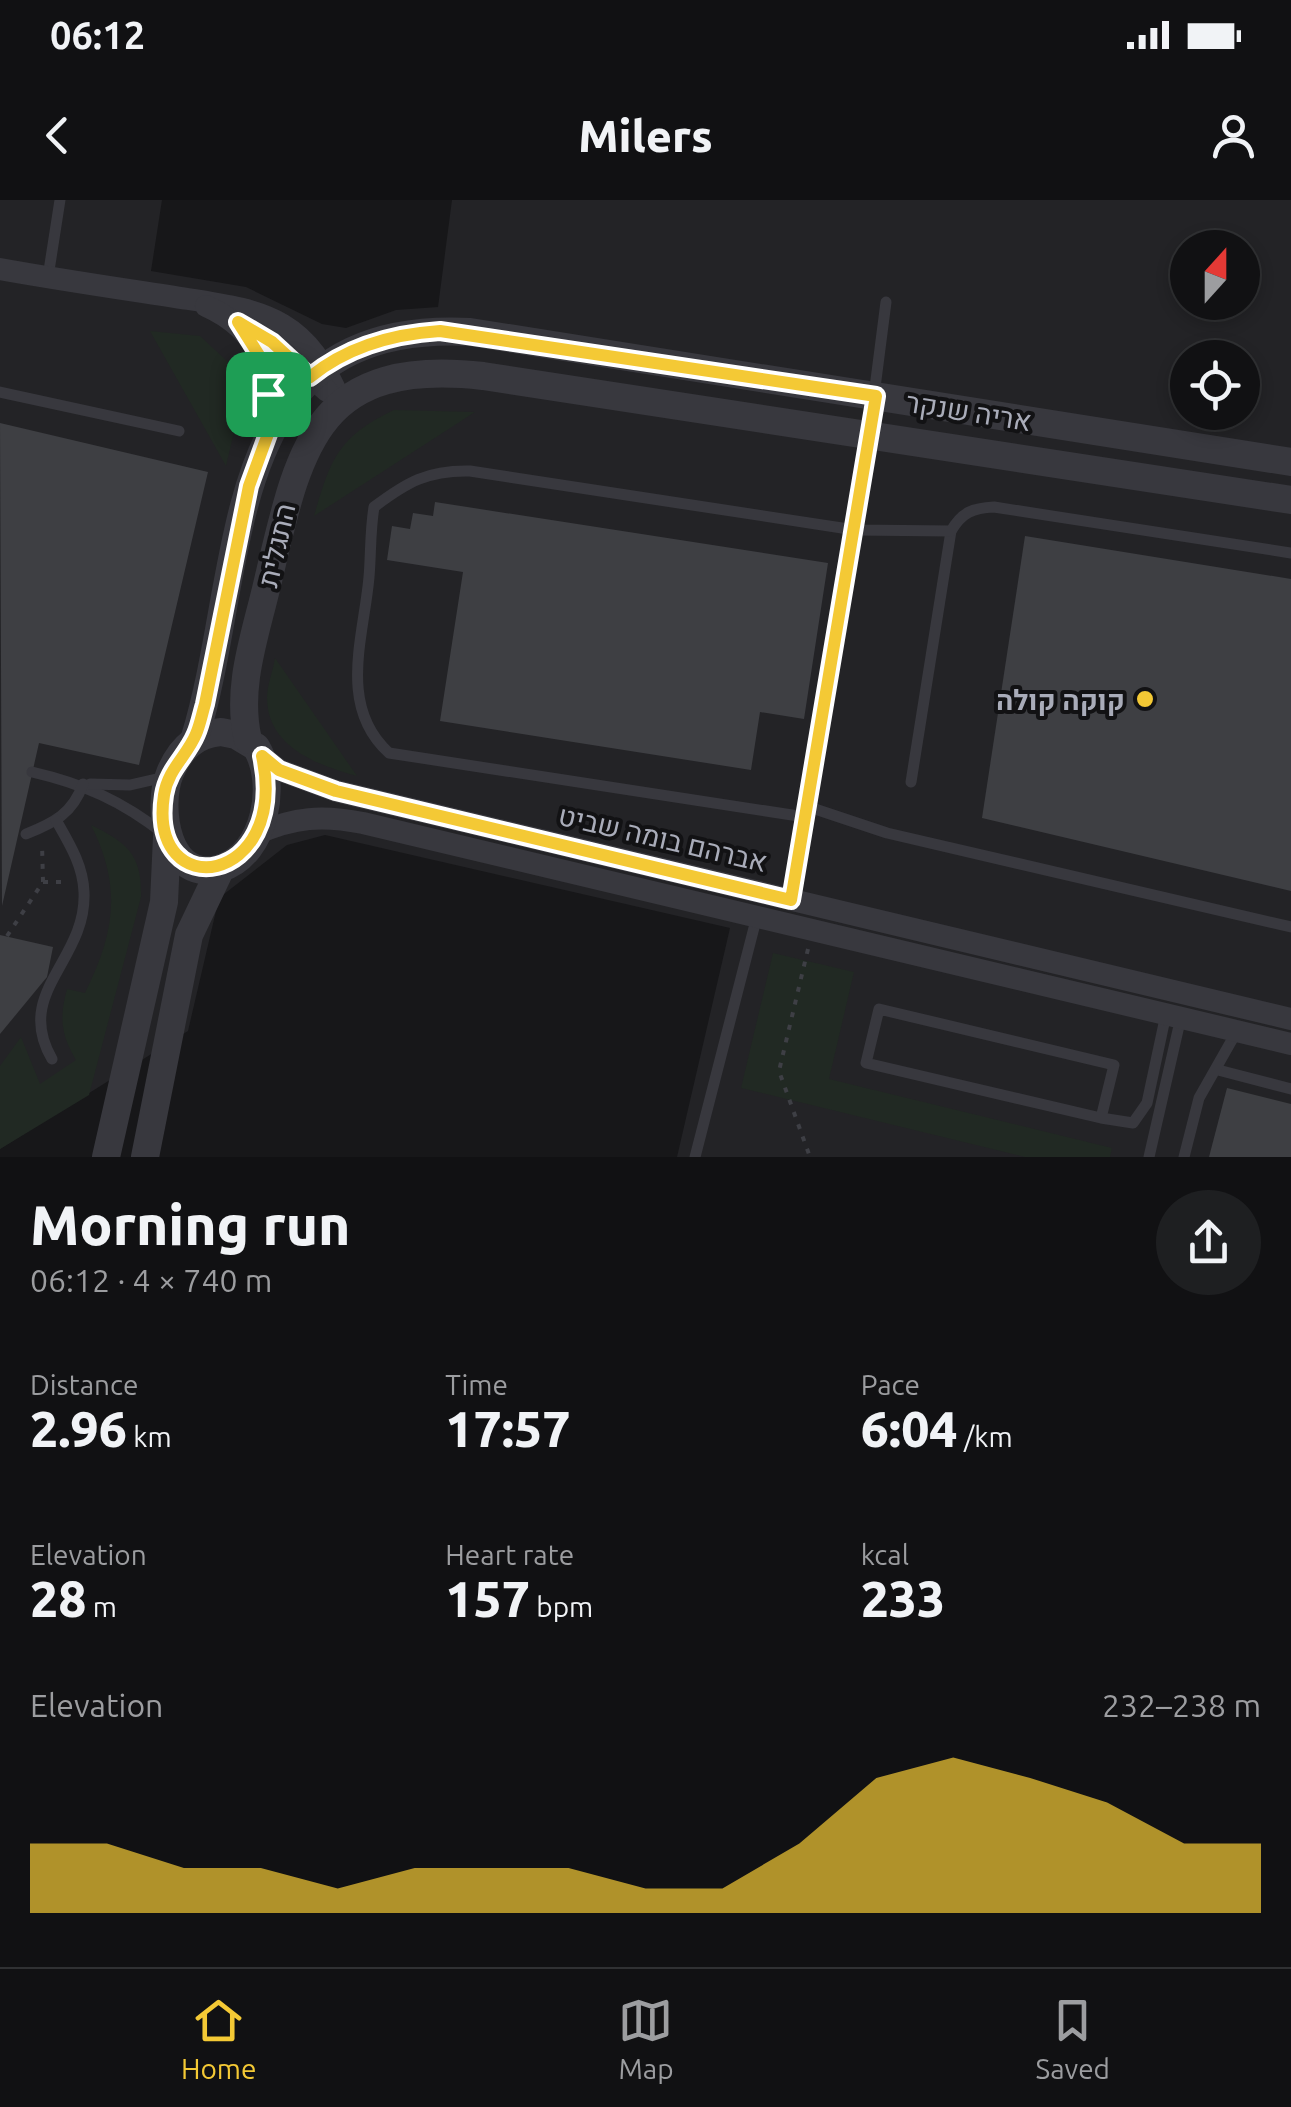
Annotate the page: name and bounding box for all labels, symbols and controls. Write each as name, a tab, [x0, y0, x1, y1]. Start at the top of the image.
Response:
text: 06:12	[50, 14, 145, 56]
icon: back	[30, 108, 85, 163]
icon: person	[1206, 108, 1261, 163]
text: Milers	[578, 110, 713, 161]
north arrow	[1170, 230, 1260, 320]
map controls	[1170, 230, 1260, 430]
button: locate	[1170, 340, 1260, 430]
pin	[226, 352, 311, 437]
icon: arrive	[241, 367, 296, 422]
street label: אריה שנקר	[904, 386, 1034, 437]
street label: התגלית	[251, 500, 301, 590]
place label: קוקה קולה	[996, 684, 1125, 716]
marker: קוקה קולה	[1134, 688, 1156, 710]
street label: אברהם בומה שביט	[556, 799, 770, 877]
button: share	[1156, 1190, 1261, 1295]
text: Morning run	[30, 1194, 351, 1255]
text: 06:12 · 4 × 740 m	[30, 1262, 272, 1298]
text: Distance	[30, 1369, 138, 1400]
text: Time	[445, 1369, 508, 1400]
text: Pace	[861, 1369, 920, 1400]
text: 2.96	[30, 1400, 127, 1456]
text: 17:57	[445, 1400, 570, 1456]
text: 6:04	[861, 1400, 958, 1456]
text: km	[127, 1421, 172, 1452]
text: /km	[958, 1421, 1013, 1452]
text: Elevation	[30, 1539, 147, 1570]
text: Heart rate	[445, 1539, 574, 1570]
text: kcal	[861, 1539, 909, 1570]
text: 28	[30, 1570, 86, 1626]
text: 157	[445, 1570, 530, 1626]
text: 233	[861, 1570, 945, 1626]
text: m	[86, 1591, 117, 1622]
text: bpm	[530, 1591, 593, 1622]
text: Elevation	[30, 1687, 163, 1723]
text: 232–238 m	[1102, 1687, 1261, 1723]
tab: Home	[181, 1993, 257, 2084]
tab: Map	[618, 1993, 674, 2084]
tab: Saved	[1035, 1993, 1110, 2084]

